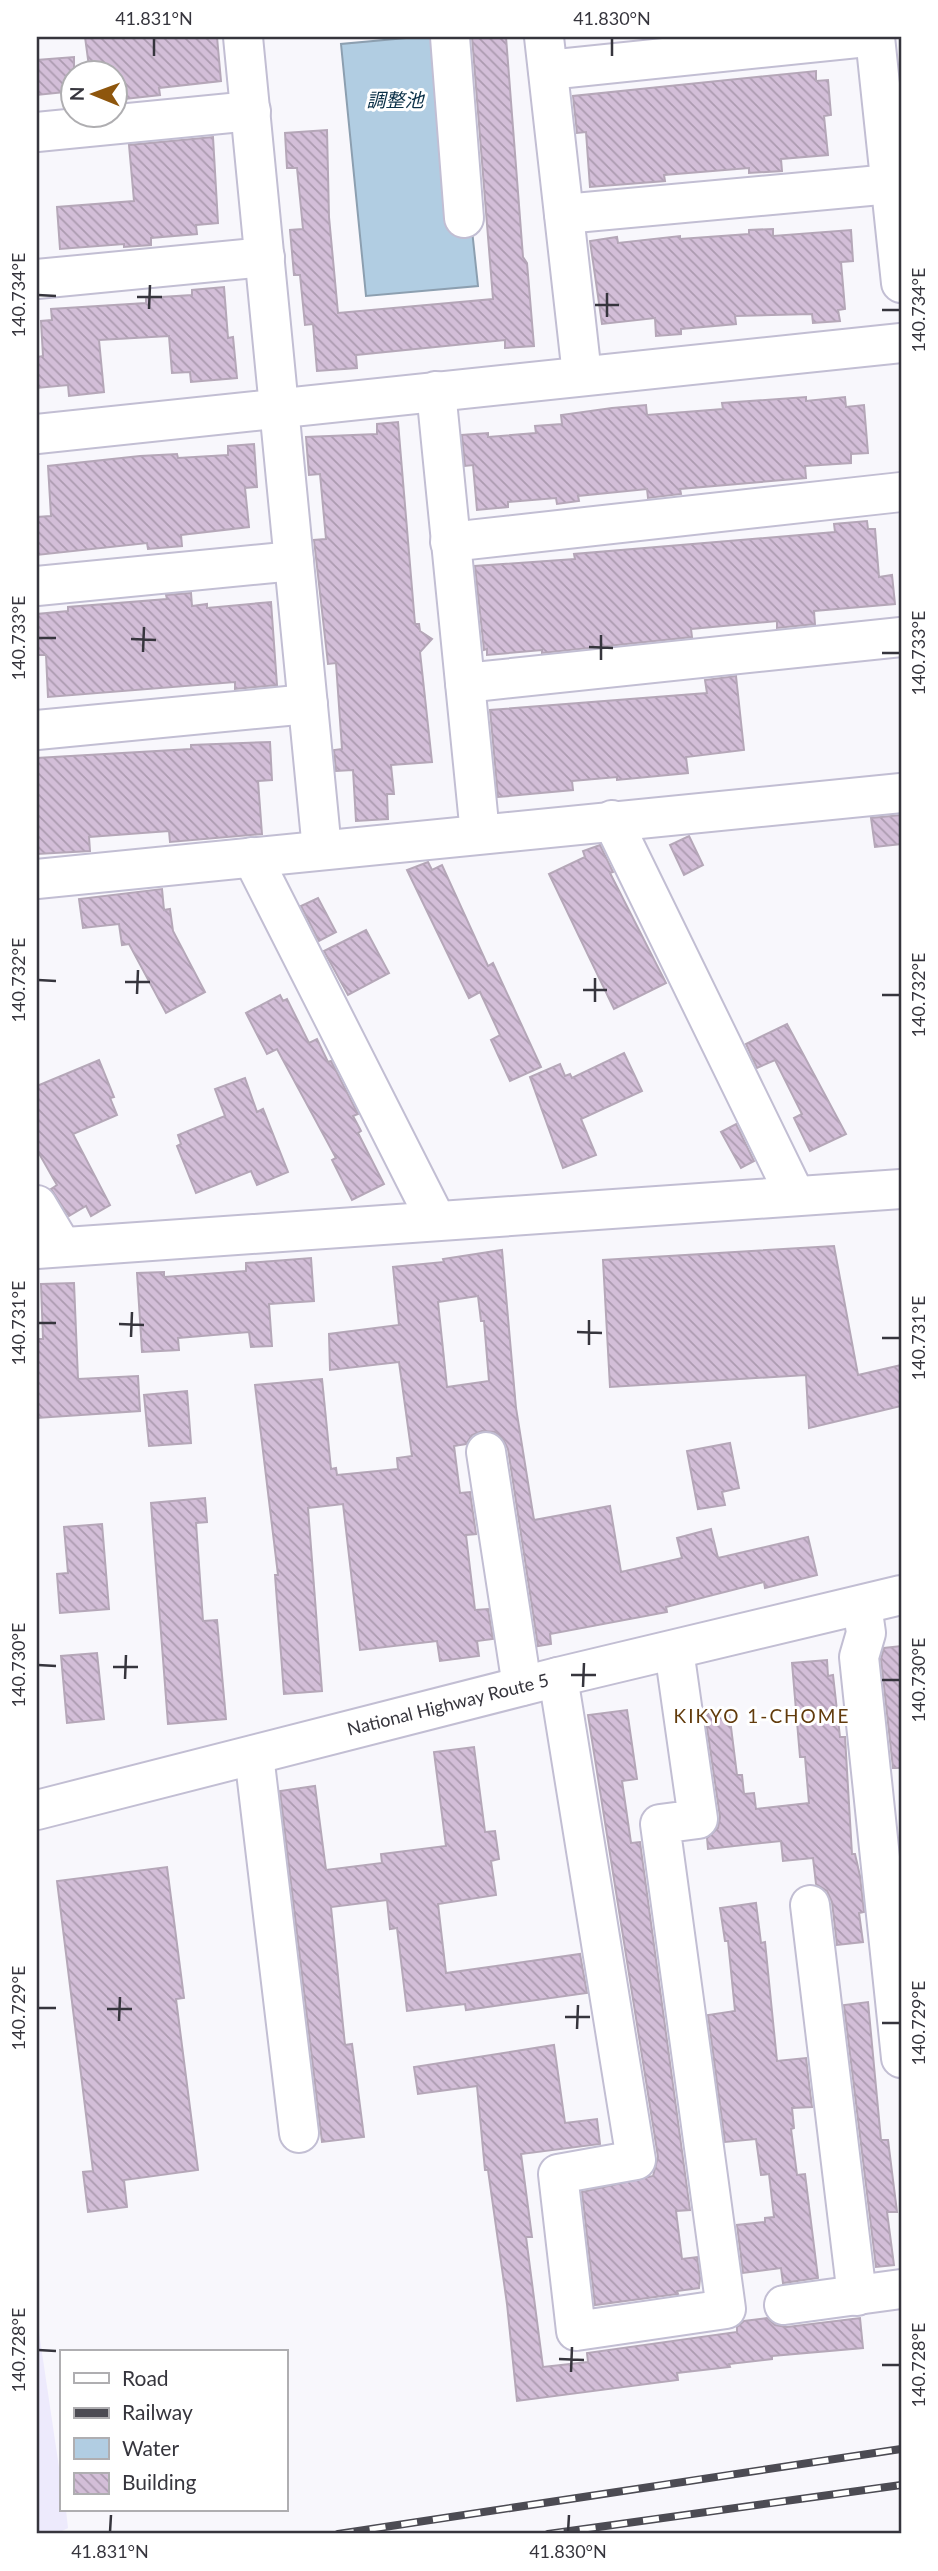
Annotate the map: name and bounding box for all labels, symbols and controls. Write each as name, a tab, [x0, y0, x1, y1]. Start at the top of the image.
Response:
text: 41.831°N	[115, 7, 193, 29]
text: 41.830°N	[573, 7, 651, 29]
north arrow	[60, 60, 130, 130]
text: N	[65, 86, 88, 101]
water label: 調整池	[366, 88, 425, 111]
text: 140.734°E	[7, 253, 29, 337]
text: 140.734°E	[907, 268, 929, 352]
text: 140.733°E	[7, 596, 29, 680]
text: 140.733°E	[907, 611, 929, 695]
text: 140.732°E	[7, 938, 29, 1022]
text: 140.732°E	[907, 953, 929, 1037]
text: 140.731°E	[7, 1281, 29, 1365]
text: 140.731°E	[907, 1296, 929, 1380]
text: 140.730°E	[7, 1623, 29, 1707]
text: 140.730°E	[907, 1638, 929, 1722]
street label: National Highway Route 5	[345, 1668, 551, 1740]
district label: KIKYO 1-CHOME	[674, 1704, 850, 1727]
text: 140.729°E	[7, 1966, 29, 2050]
text: 140.729°E	[907, 1981, 929, 2065]
text: 140.728°E	[7, 2308, 29, 2392]
text: 140.728°E	[907, 2323, 929, 2407]
legend	[60, 2350, 287, 2512]
text: Road	[122, 2365, 169, 2390]
text: Railway	[122, 2399, 193, 2424]
text: Water	[122, 2435, 179, 2460]
text: Building	[122, 2469, 197, 2494]
text: 41.831°N	[71, 2540, 149, 2562]
text: 41.830°N	[529, 2540, 607, 2562]

